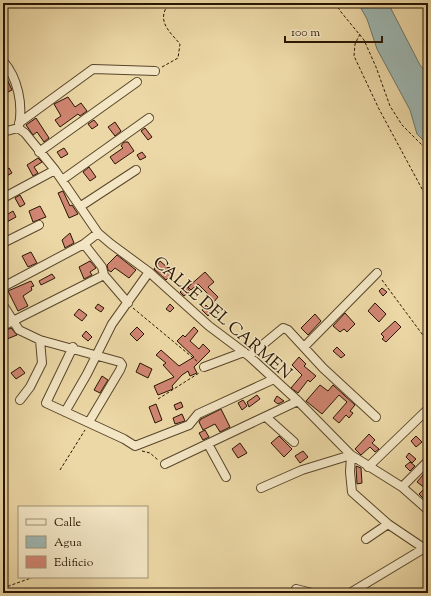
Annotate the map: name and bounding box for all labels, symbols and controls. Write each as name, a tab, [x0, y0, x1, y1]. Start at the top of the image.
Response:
scale bar	[285, 18, 382, 44]
text: 100 m	[291, 24, 320, 42]
street label: CALLE DEL CARMEN	[147, 251, 296, 386]
legend	[18, 506, 148, 578]
text: Calle	[54, 514, 82, 532]
text: Agua	[54, 534, 82, 552]
text: Edificio	[54, 554, 94, 572]

